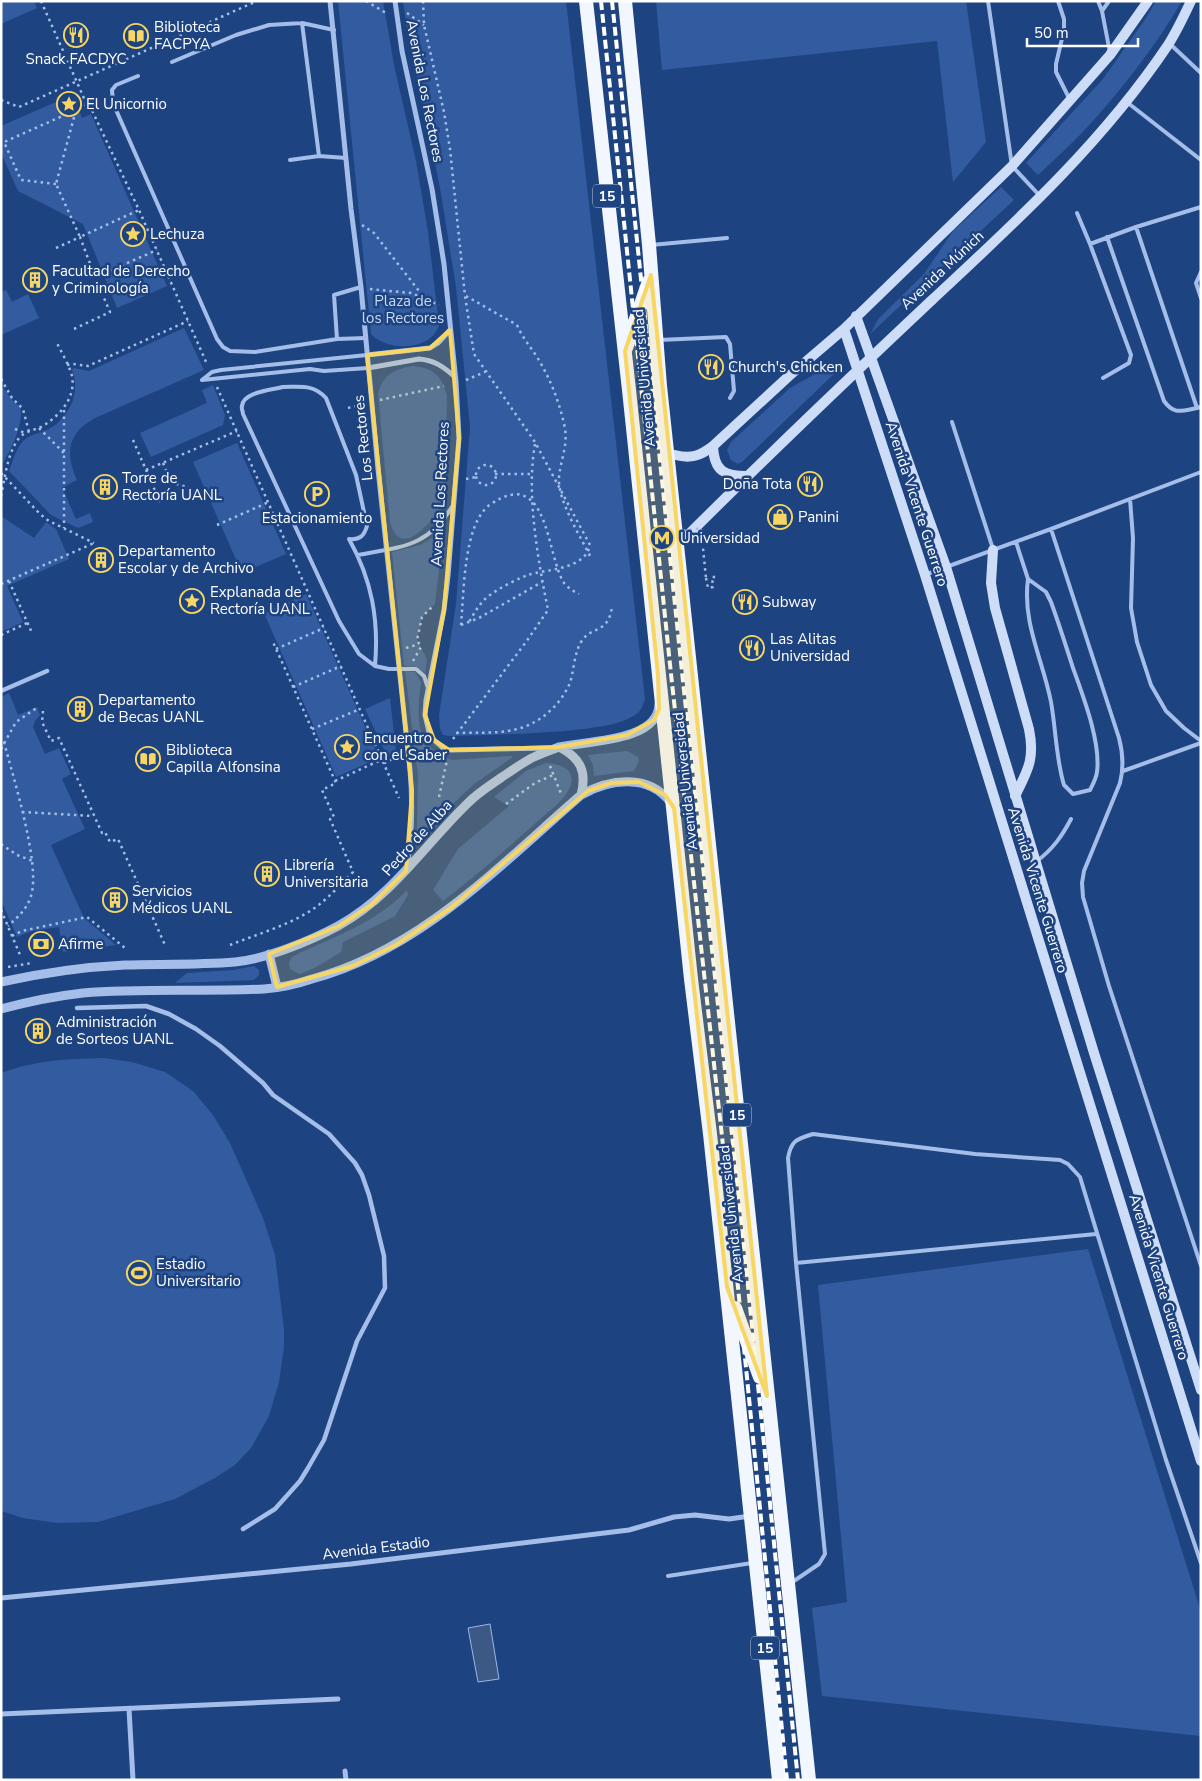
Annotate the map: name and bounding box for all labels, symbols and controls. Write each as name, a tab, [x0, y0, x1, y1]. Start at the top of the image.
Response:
scale bar	[1027, 15, 1138, 47]
place label: Biblioteca FACPYA	[154, 17, 221, 54]
street label: Avenida Los Rectores	[401, 18, 449, 164]
restaurant icon: Snack FACDYC	[63, 22, 89, 48]
library icon: Biblioteca FACPYA	[123, 23, 149, 49]
text: 50 m	[1034, 23, 1069, 43]
place label: Snack FACDYC	[25, 49, 127, 69]
place icon: El Unicornio	[56, 91, 82, 117]
place label: El Unicornio	[86, 94, 167, 114]
road number: 15	[593, 185, 621, 208]
place icon: Lechuza	[120, 221, 146, 247]
place label: Lechuza	[150, 224, 205, 244]
street label: Avenida Múnich	[896, 226, 988, 314]
place label: Facultad de Derecho y Criminología	[52, 261, 190, 298]
building icon: Facultad de Derecho y Criminología	[22, 267, 48, 293]
park label: Plaza de los Rectores	[362, 291, 444, 328]
street label: Avenida Universidad	[628, 308, 660, 448]
restaurant icon: Church's Chicken	[698, 354, 724, 380]
place label: Church's Chicken	[728, 357, 843, 377]
street label: Los Rectores	[349, 394, 377, 482]
street label: Avenida Vicente Guerrero	[881, 419, 953, 589]
street label: Avenida Los Rectores	[426, 421, 454, 567]
place label: Torre de Rectoría UANL	[122, 468, 222, 505]
restaurant icon: Doña Tota	[797, 471, 823, 497]
building icon: Torre de Rectoría UANL	[92, 474, 118, 500]
place label: Doña Tota	[723, 474, 792, 494]
parking icon: Estacionamiento	[304, 481, 330, 507]
shop icon: Panini	[767, 504, 793, 530]
place label: Panini	[798, 507, 839, 527]
place label: Estacionamiento	[262, 508, 372, 528]
metro station icon: Universidad	[649, 525, 675, 551]
place label: Universidad	[680, 528, 760, 548]
place label: Departamento Escolar y de Archivo	[118, 541, 254, 578]
building icon: Departamento Escolar y de Archivo	[88, 547, 114, 573]
place label: Explanada de Rectoría UANL	[210, 582, 310, 619]
place icon: Explanada de Rectoría UANL	[179, 588, 205, 614]
restaurant icon: Subway	[732, 589, 758, 615]
place label: Subway	[762, 592, 817, 612]
place label: Las Alitas Universidad	[770, 629, 850, 666]
restaurant icon: Las Alitas Universidad	[739, 635, 765, 661]
place label: Departamento de Becas UANL	[98, 690, 204, 727]
building icon: Departamento de Becas UANL	[67, 696, 93, 722]
street label: Avenida Universidad	[668, 711, 702, 851]
place label: Encuentro con el Saber	[364, 728, 448, 765]
place icon: Encuentro con el Saber	[334, 734, 360, 760]
place label: Biblioteca Capilla Alfonsina	[166, 740, 281, 777]
library icon: Biblioteca Capilla Alfonsina	[135, 746, 161, 772]
street label: Pedro de Alba	[377, 796, 457, 880]
street label: Avenida Vicente Guerrero	[1003, 805, 1073, 975]
place label: Librería Universitaria	[284, 855, 369, 892]
building icon: Librería Universitaria	[254, 861, 280, 887]
place label: Servicios Médicos UANL	[132, 881, 232, 918]
building icon: Servicios Médicos UANL	[102, 887, 128, 913]
bank icon: Afirme	[28, 931, 54, 957]
place label: Afirme	[58, 934, 103, 954]
place label: Administración de Sorteos UANL	[56, 1012, 174, 1049]
building icon: Administración de Sorteos UANL	[25, 1018, 51, 1044]
road number: 15	[723, 1104, 751, 1126]
street label: Avenida Universidad	[714, 1144, 748, 1284]
street label: Avenida Vicente Guerrero	[1124, 1192, 1194, 1362]
place label: Estadio Universitario	[156, 1254, 241, 1291]
sports icon: Estadio Universitario	[126, 1260, 152, 1286]
street label: Avenida Estadio	[321, 1531, 431, 1565]
road number: 15	[751, 1636, 779, 1660]

